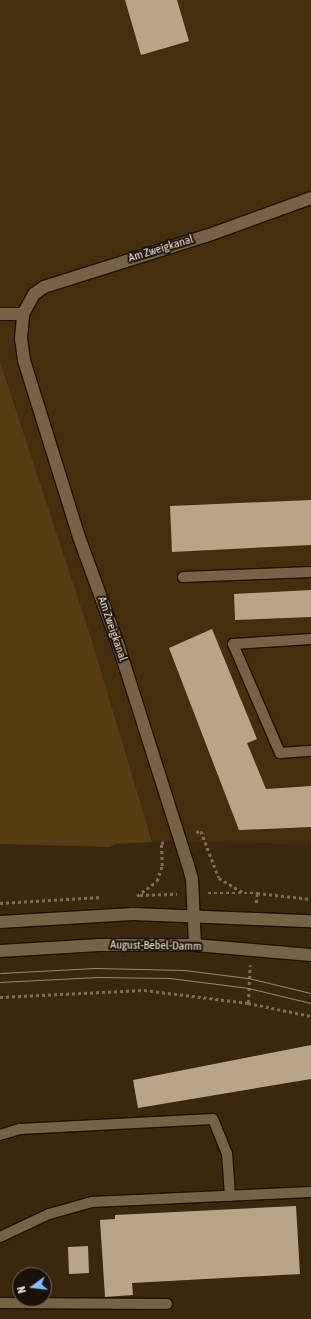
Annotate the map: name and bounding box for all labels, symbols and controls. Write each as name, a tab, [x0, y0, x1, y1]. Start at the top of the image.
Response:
street label: Am Zweigkanal	[127, 232, 195, 266]
street label: Am Zweigkanal	[94, 595, 130, 663]
street label: August-Bebel-Damm	[110, 938, 202, 954]
north arrow	[12, 1267, 52, 1307]
text: N	[15, 1285, 28, 1295]

